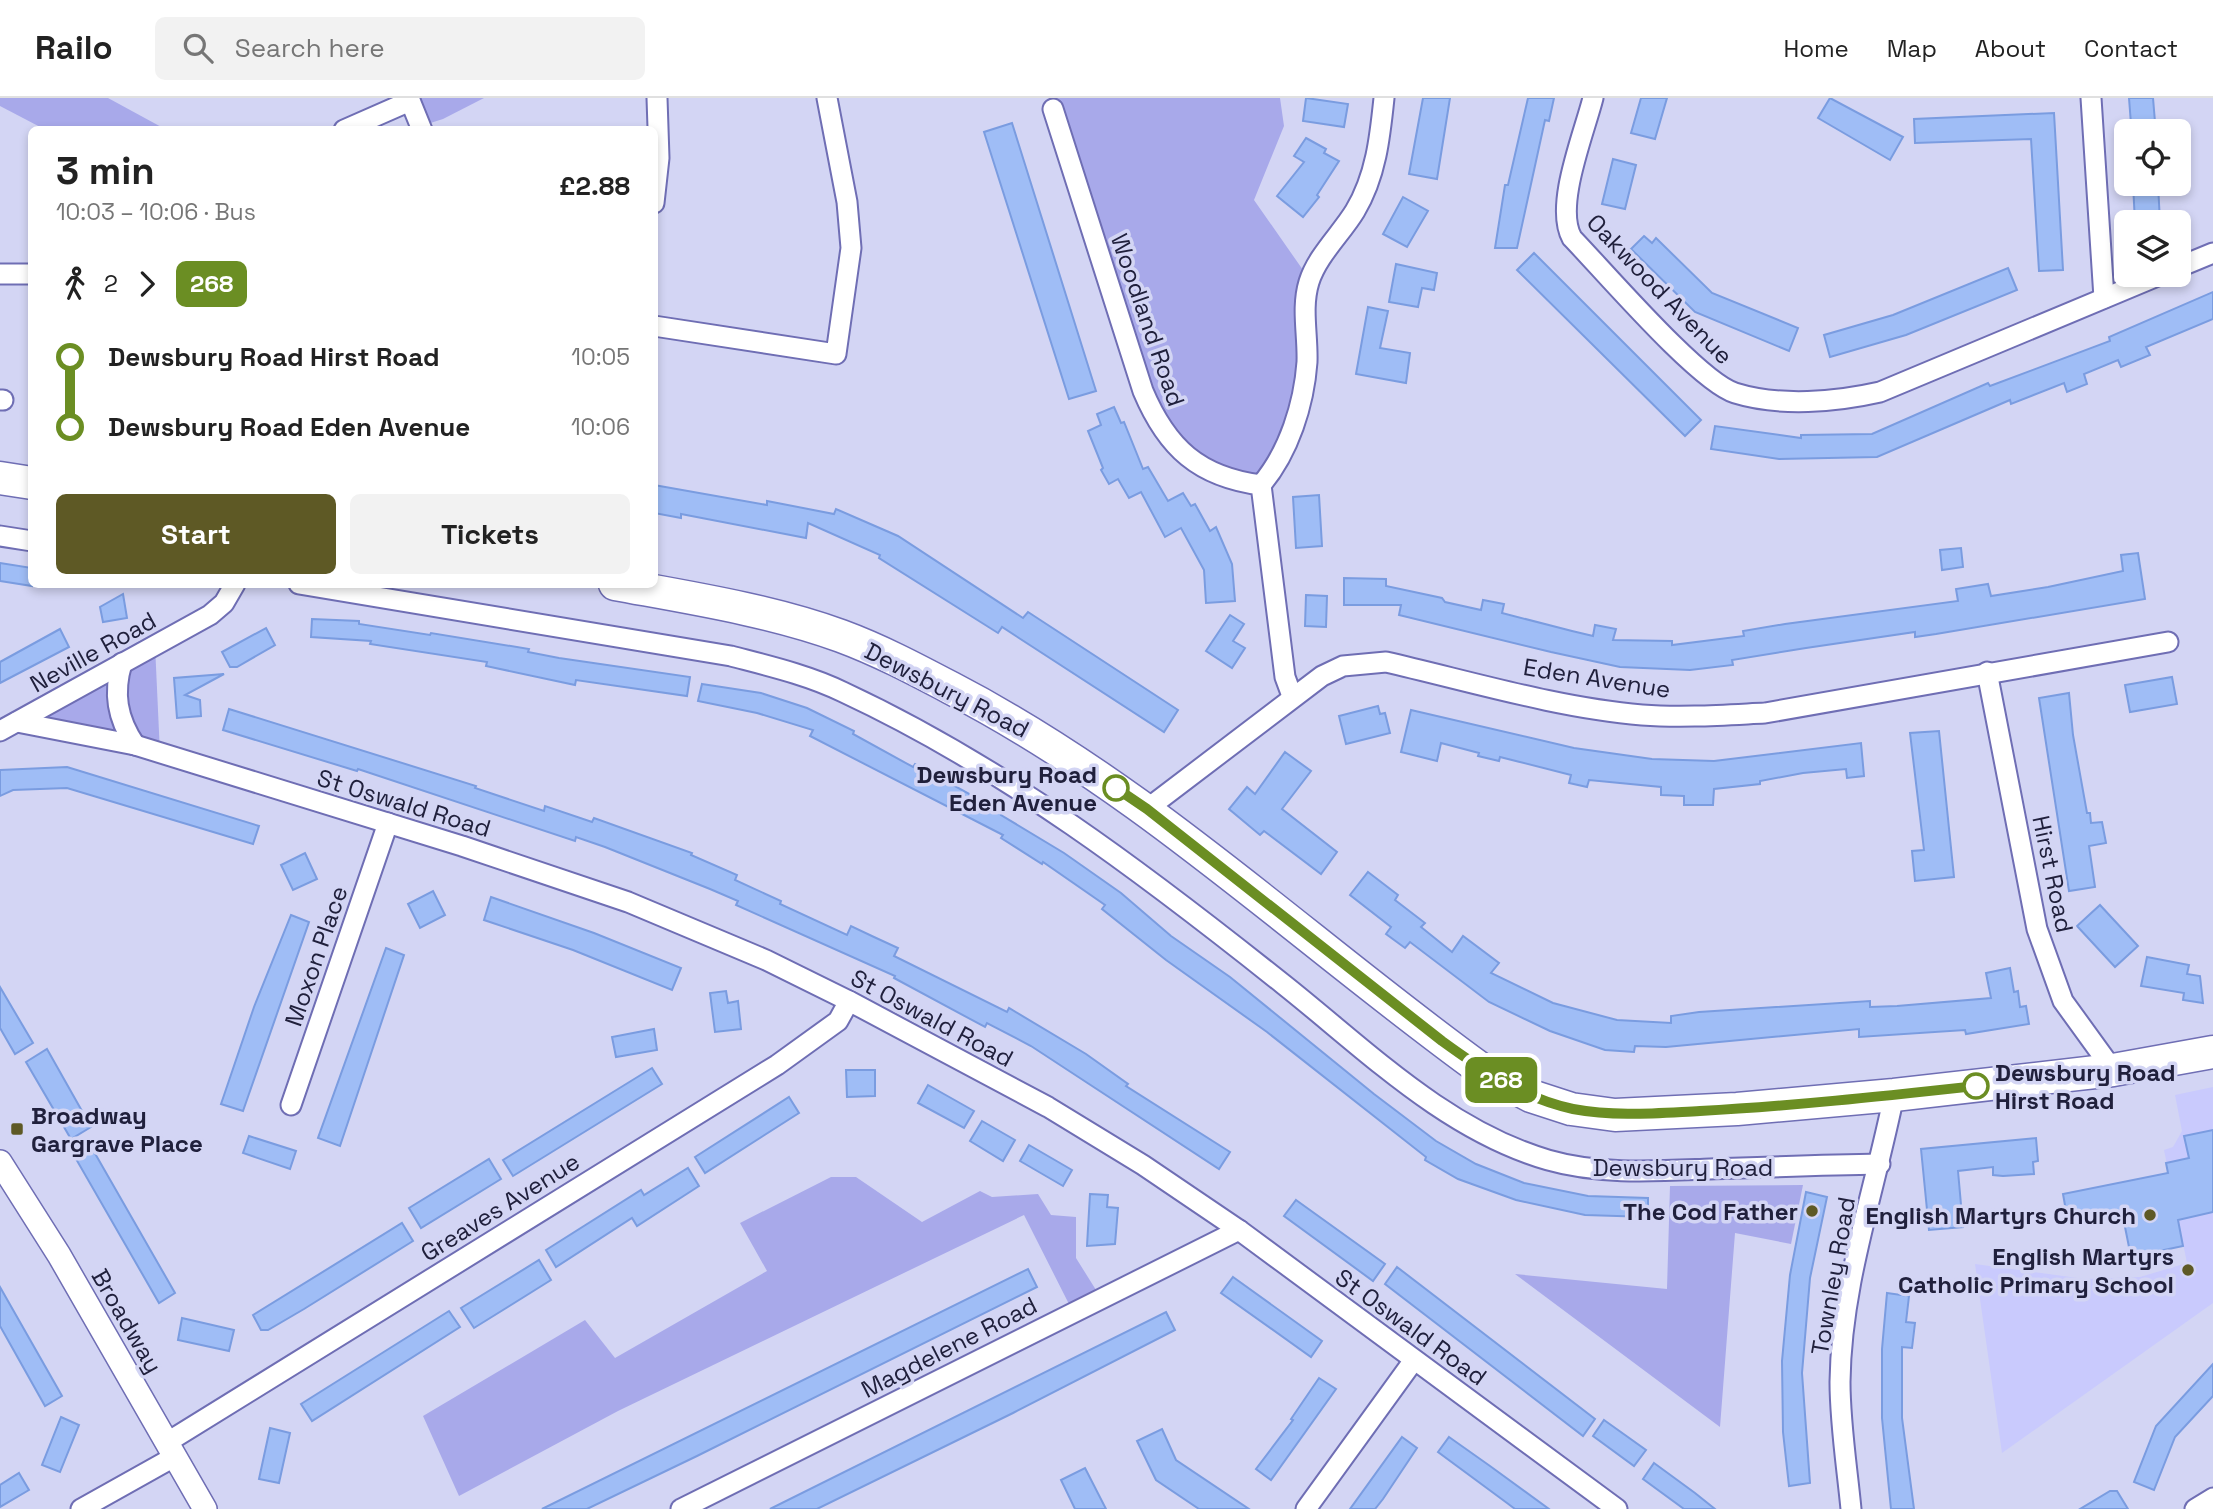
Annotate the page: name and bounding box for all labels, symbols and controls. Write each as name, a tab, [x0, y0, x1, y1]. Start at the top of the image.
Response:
search box	[155, 17, 645, 80]
text: Railo	[35, 27, 113, 69]
icon: search	[179, 29, 217, 67]
text: Search here	[235, 31, 385, 65]
text: Home	[1783, 33, 1849, 64]
text: Map	[1887, 33, 1937, 64]
text: About	[1975, 33, 2046, 64]
text: Contact	[2084, 33, 2178, 64]
map controls	[2114, 119, 2191, 287]
button: locate	[2114, 119, 2191, 196]
text: 3 min	[56, 147, 155, 195]
text: £2.88	[559, 169, 630, 203]
text: 10:03 – 10:06 · Bus	[56, 197, 256, 227]
street label: Oakwood Avenue	[1580, 207, 1740, 371]
button: layers	[2114, 210, 2191, 287]
street label: Woodland Road	[1104, 230, 1192, 410]
icon: walk	[56, 265, 94, 303]
icon: forward	[128, 265, 166, 303]
text: 268	[190, 268, 233, 299]
text: 2	[104, 269, 118, 299]
text: Dewsbury Road Hirst Road	[108, 340, 440, 374]
text: 10:05	[571, 342, 630, 372]
text: Dewsbury Road Eden Avenue	[108, 410, 470, 444]
text: 10:06	[571, 412, 630, 442]
button: Start	[56, 494, 336, 574]
button: Tickets	[350, 494, 630, 574]
street label: Neville Road	[24, 605, 162, 699]
street label: Dewsbury Road	[860, 635, 1034, 745]
street label: Eden Avenue	[1521, 651, 1673, 705]
place label: Dewsbury Road Eden Avenue	[917, 759, 1097, 818]
street label: St Oswald Road	[314, 762, 494, 844]
marker: Dewsbury Road Eden Avenue	[1103, 775, 1129, 801]
street label: Hirst Road	[2025, 813, 2081, 935]
street label: Moxon Place	[278, 882, 354, 1030]
street label: St Oswald Road	[845, 962, 1019, 1074]
line badge: 268	[1461, 1057, 1541, 1103]
place label: Dewsbury Road Hirst Road	[1995, 1057, 2175, 1116]
text: 268	[1479, 1064, 1523, 1095]
marker: Dewsbury Road Hirst Road	[1963, 1073, 1989, 1099]
place label: Broadway Gargrave Place	[31, 1100, 203, 1159]
marker: Broadway Gargrave Place	[9, 1121, 25, 1137]
street label: Greaves Avenue	[415, 1146, 585, 1268]
street label: Dewsbury Road	[1593, 1152, 1773, 1183]
street label: Townley Road	[1804, 1194, 1862, 1358]
place label: The Cod Father	[1623, 1196, 1798, 1227]
place label: English Martyrs Church	[1865, 1200, 2136, 1231]
marker: The Cod Father	[1804, 1203, 1820, 1219]
marker: English Martyrs Church	[2142, 1207, 2158, 1223]
place label: English Martyrs Catholic Primary School	[1898, 1241, 2174, 1300]
street label: St Oswald Road	[1329, 1262, 1493, 1392]
marker: English Martyrs Catholic Primary School	[2180, 1262, 2196, 1278]
street label: Broadway	[85, 1263, 169, 1379]
street label: Magdelene Road	[856, 1289, 1042, 1405]

